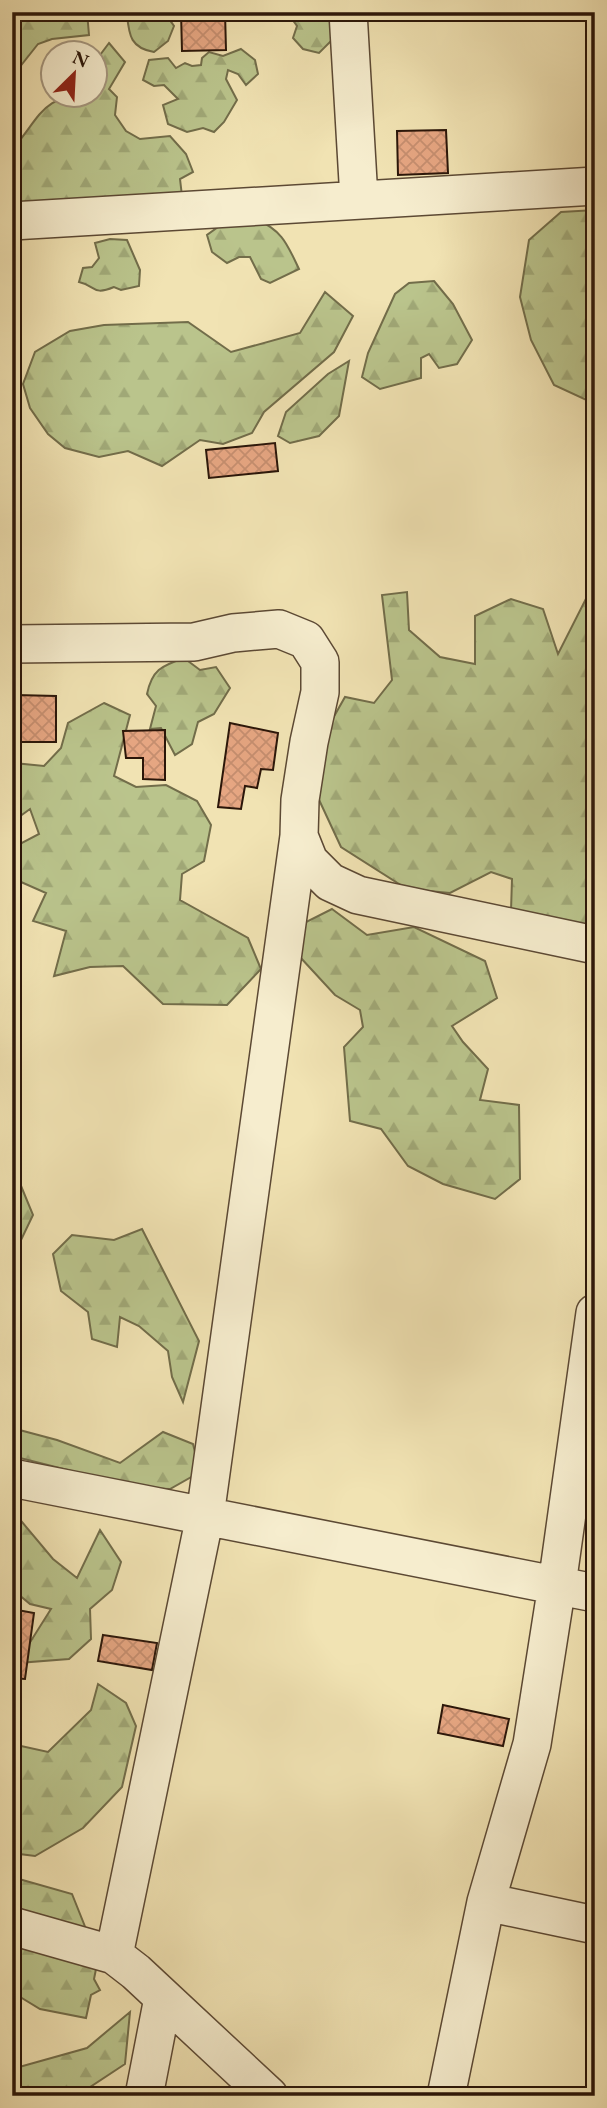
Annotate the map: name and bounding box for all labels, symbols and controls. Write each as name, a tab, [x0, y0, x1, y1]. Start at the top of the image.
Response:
north arrow	[38, 38, 108, 108]
text: N	[69, 44, 93, 74]

